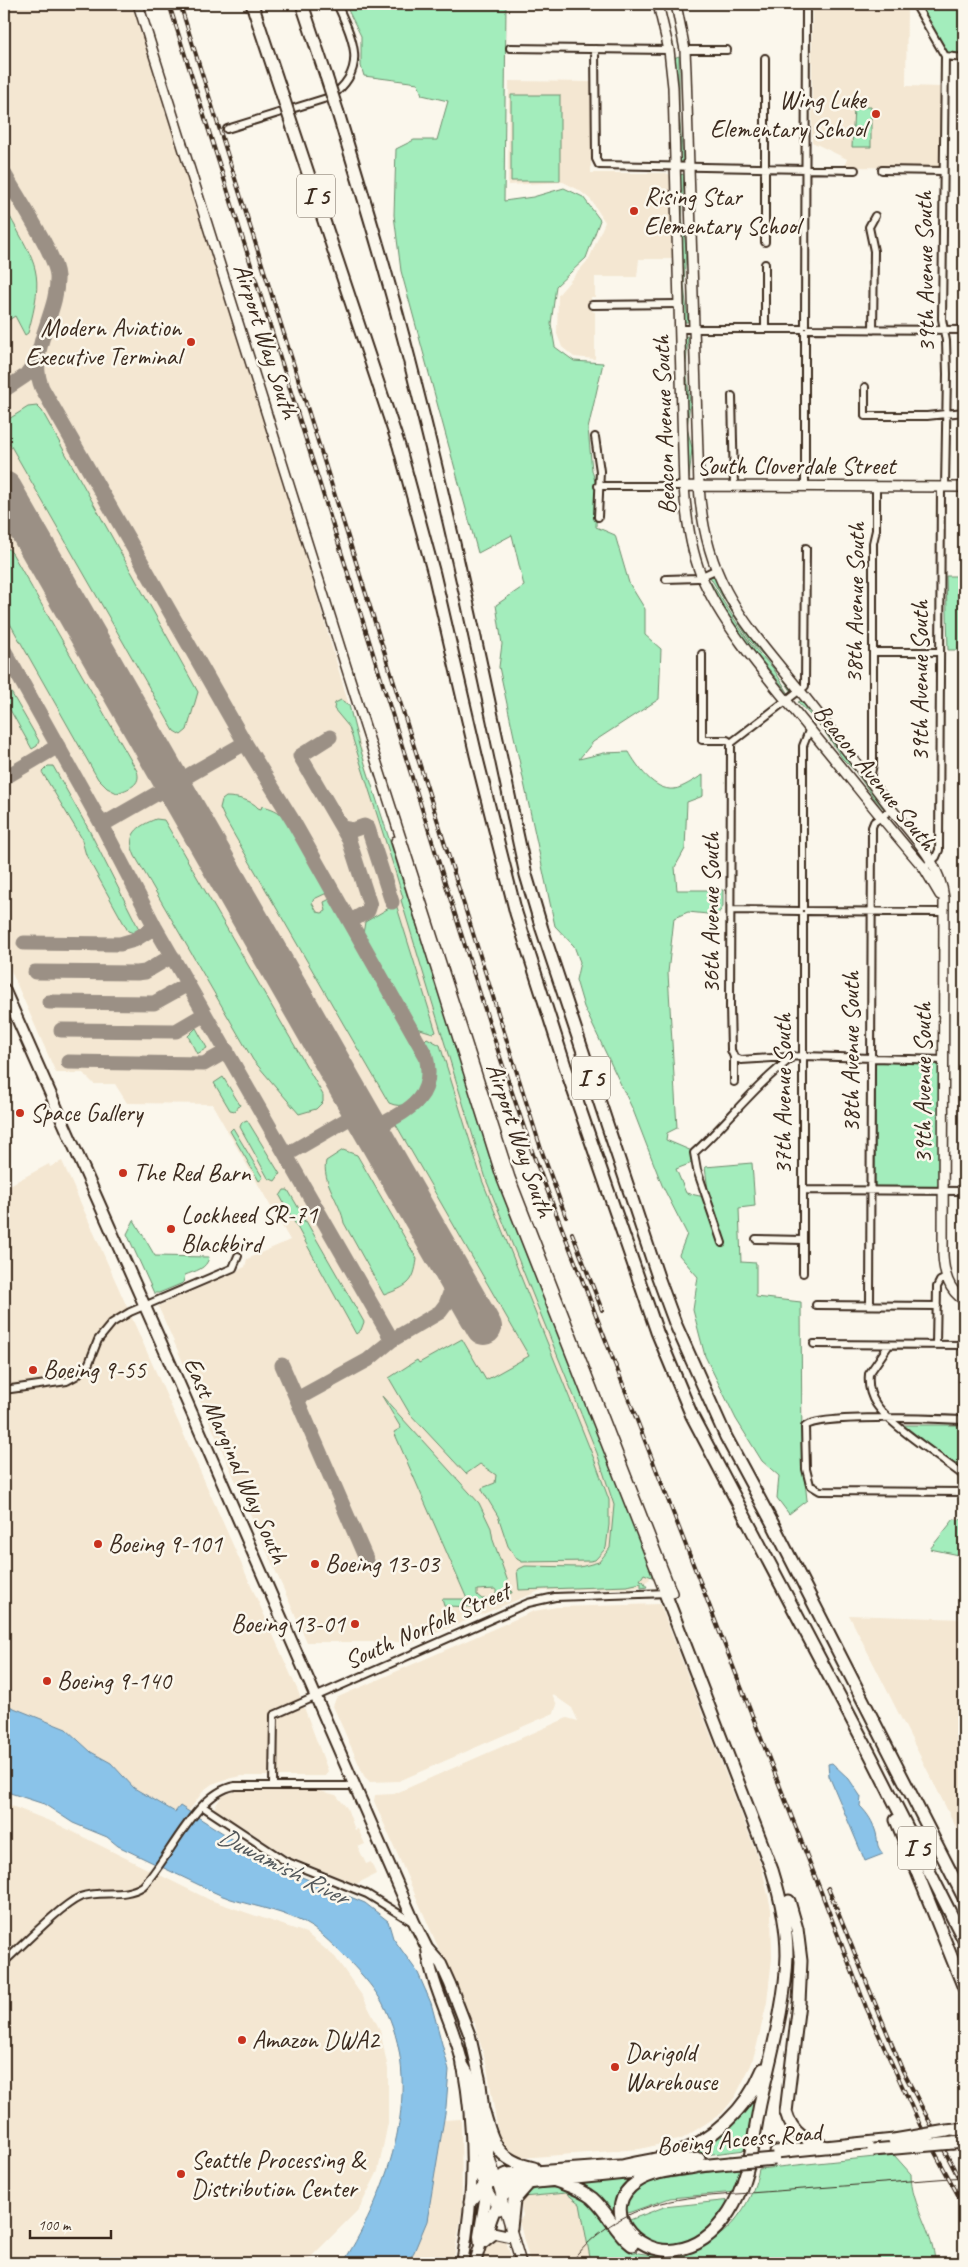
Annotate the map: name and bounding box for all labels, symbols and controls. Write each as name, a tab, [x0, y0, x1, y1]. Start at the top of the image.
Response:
place label: Wing Luke Elementary School	[710, 84, 871, 145]
marker: Wing Luke Elementary School	[870, 108, 882, 120]
road number: I 5	[297, 175, 335, 218]
place label: Rising Star Elementary School	[644, 181, 805, 242]
street label: 39th Avenue South	[908, 189, 942, 353]
marker: Rising Star Elementary School	[628, 205, 640, 217]
street label: Airport Way South	[226, 260, 306, 424]
place label: Modern Aviation Executive Terminal	[25, 312, 186, 373]
street label: Beacon Avenue South	[645, 333, 683, 515]
marker: Modern Aviation Executive Terminal	[185, 336, 197, 348]
street label: South Cloverdale Street	[697, 450, 898, 482]
street label: 38th Avenue South	[838, 520, 872, 684]
street label: 39th Avenue South	[904, 599, 936, 762]
street label: Beacon Avenue South	[806, 697, 945, 858]
street label: 36th Avenue South	[695, 831, 727, 994]
street label: 38th Avenue South	[835, 970, 867, 1133]
street label: 39th Avenue South	[907, 1001, 939, 1164]
street label: 37th Avenue South	[767, 1012, 799, 1175]
road number: I 5	[572, 1056, 610, 1100]
street label: Airport Way South	[479, 1059, 562, 1223]
place label: Space Gallery	[30, 1097, 145, 1129]
marker: Space Gallery	[14, 1107, 26, 1119]
place label: The Red Barn	[133, 1157, 251, 1189]
marker: The Red Barn	[117, 1167, 129, 1179]
place label: Lockheed SR-71 Blackbird	[181, 1199, 319, 1260]
marker: Lockheed SR-71 Blackbird	[165, 1223, 177, 1235]
street label: East Marginal Way South	[176, 1352, 296, 1569]
place label: Boeing 9-55	[43, 1354, 147, 1386]
marker: Boeing 9-55	[27, 1364, 39, 1376]
place label: Boeing 9-101	[108, 1528, 224, 1560]
marker: Boeing 9-101	[92, 1538, 104, 1550]
place label: Boeing 13-03	[325, 1548, 441, 1580]
marker: Boeing 13-03	[309, 1558, 321, 1570]
street label: South Norfolk Street	[339, 1574, 518, 1677]
place label: Boeing 13-01	[231, 1608, 347, 1640]
marker: Boeing 13-01	[349, 1618, 361, 1630]
place label: Boeing 9-140	[57, 1665, 173, 1697]
marker: Boeing 9-140	[41, 1675, 53, 1687]
water label: Duwamish River	[212, 1819, 358, 1915]
road number: I 5	[898, 1826, 936, 1870]
place label: Amazon DWA2	[252, 2024, 381, 2056]
marker: Amazon DWA2	[236, 2034, 248, 2046]
place label: Darigold Warehouse	[625, 2037, 719, 2098]
marker: Darigold Warehouse	[609, 2061, 621, 2073]
street label: Boeing Access Road	[655, 2116, 827, 2162]
place label: Seattle Processing & Distribution Center	[191, 2144, 367, 2205]
marker: Seattle Processing & Distribution Center	[175, 2168, 187, 2180]
scale bar	[30, 2207, 111, 2239]
text: 100 m	[38, 2216, 72, 2235]

